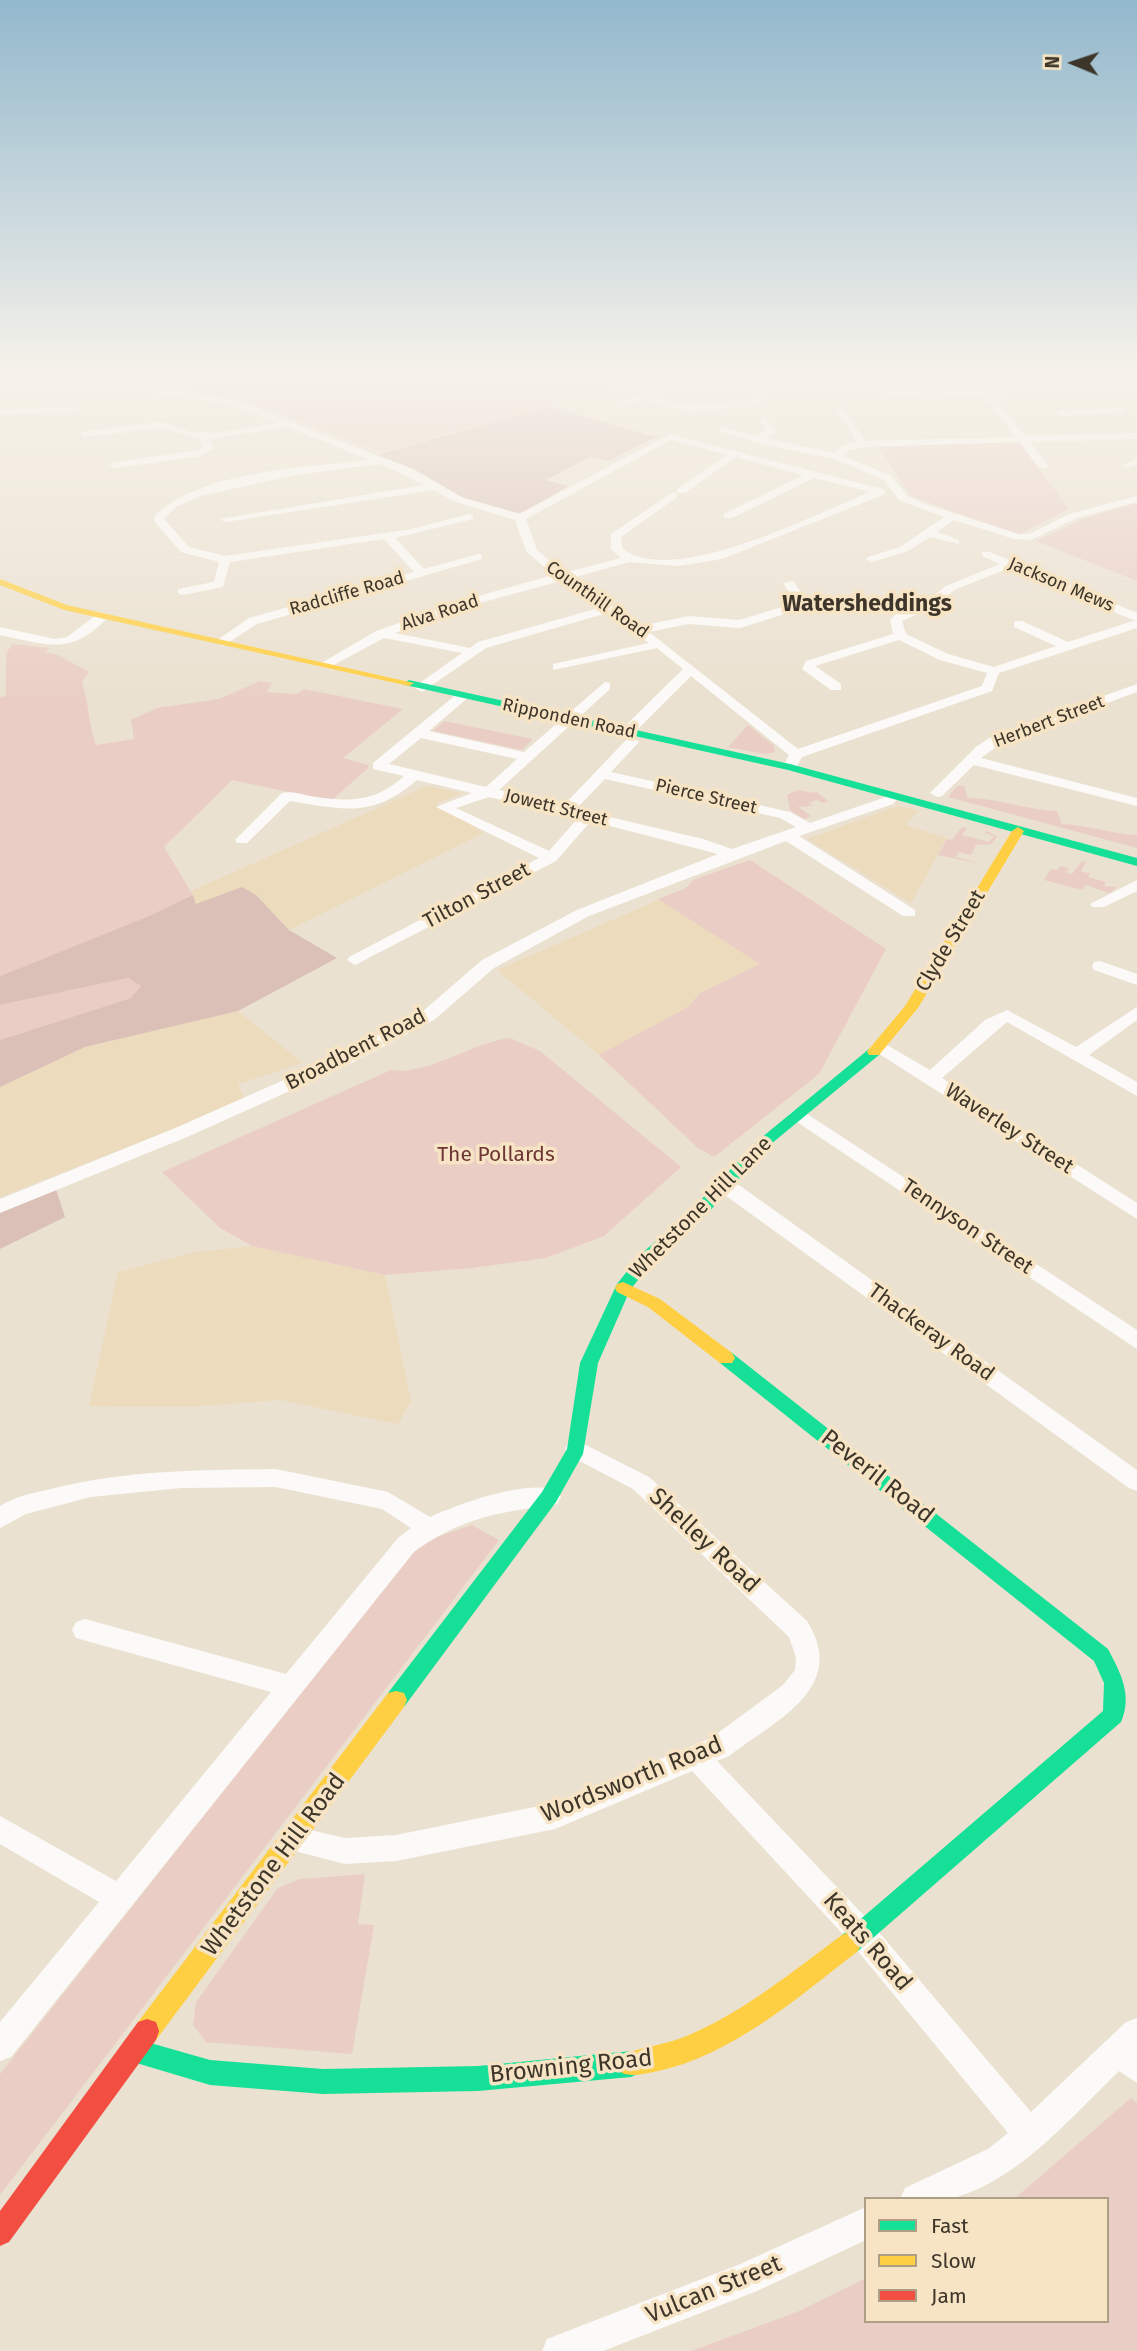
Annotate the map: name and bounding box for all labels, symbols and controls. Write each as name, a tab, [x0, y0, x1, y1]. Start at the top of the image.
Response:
north arrow	[1039, 28, 1109, 98]
text: N	[1041, 56, 1064, 69]
street label: Jackson Mews	[1005, 553, 1117, 617]
street label: Counthill Road	[542, 557, 652, 643]
street label: Radcliffe Road	[287, 567, 407, 621]
street label: Alva Road	[399, 590, 481, 636]
district label: Watersheddings	[782, 591, 952, 619]
street label: Herbert Street	[991, 691, 1107, 753]
street label: Ripponden Road	[500, 694, 638, 744]
street label: Pierce Street	[653, 775, 759, 819]
street label: Jowett Street	[502, 785, 610, 831]
street label: Tilton Street	[419, 857, 535, 935]
street label: Clyde Street	[911, 886, 991, 996]
street label: Broadbent Road	[282, 1004, 430, 1096]
street label: Waverley Street	[940, 1078, 1078, 1180]
street label: Whetstone Hill Lane	[625, 1132, 777, 1284]
park label: The Pollards	[437, 1142, 555, 1168]
street label: Tennyson Street	[897, 1174, 1037, 1280]
street label: Thackeray Road	[863, 1279, 999, 1387]
street label: Peveril Road	[815, 1424, 939, 1530]
street label: Shelley Road	[643, 1483, 765, 1599]
street label: Wordsworth Road	[537, 1731, 727, 1829]
street label: Whetstone Hill Road	[196, 1768, 352, 1962]
street label: Keats Road	[816, 1887, 918, 1997]
street label: Browning Road	[488, 2044, 654, 2090]
legend	[864, 2197, 1109, 2323]
text: Fast	[931, 2213, 969, 2239]
text: Slow	[931, 2248, 976, 2274]
street label: Vulcan Street	[642, 2250, 786, 2330]
text: Jam	[931, 2283, 967, 2309]

